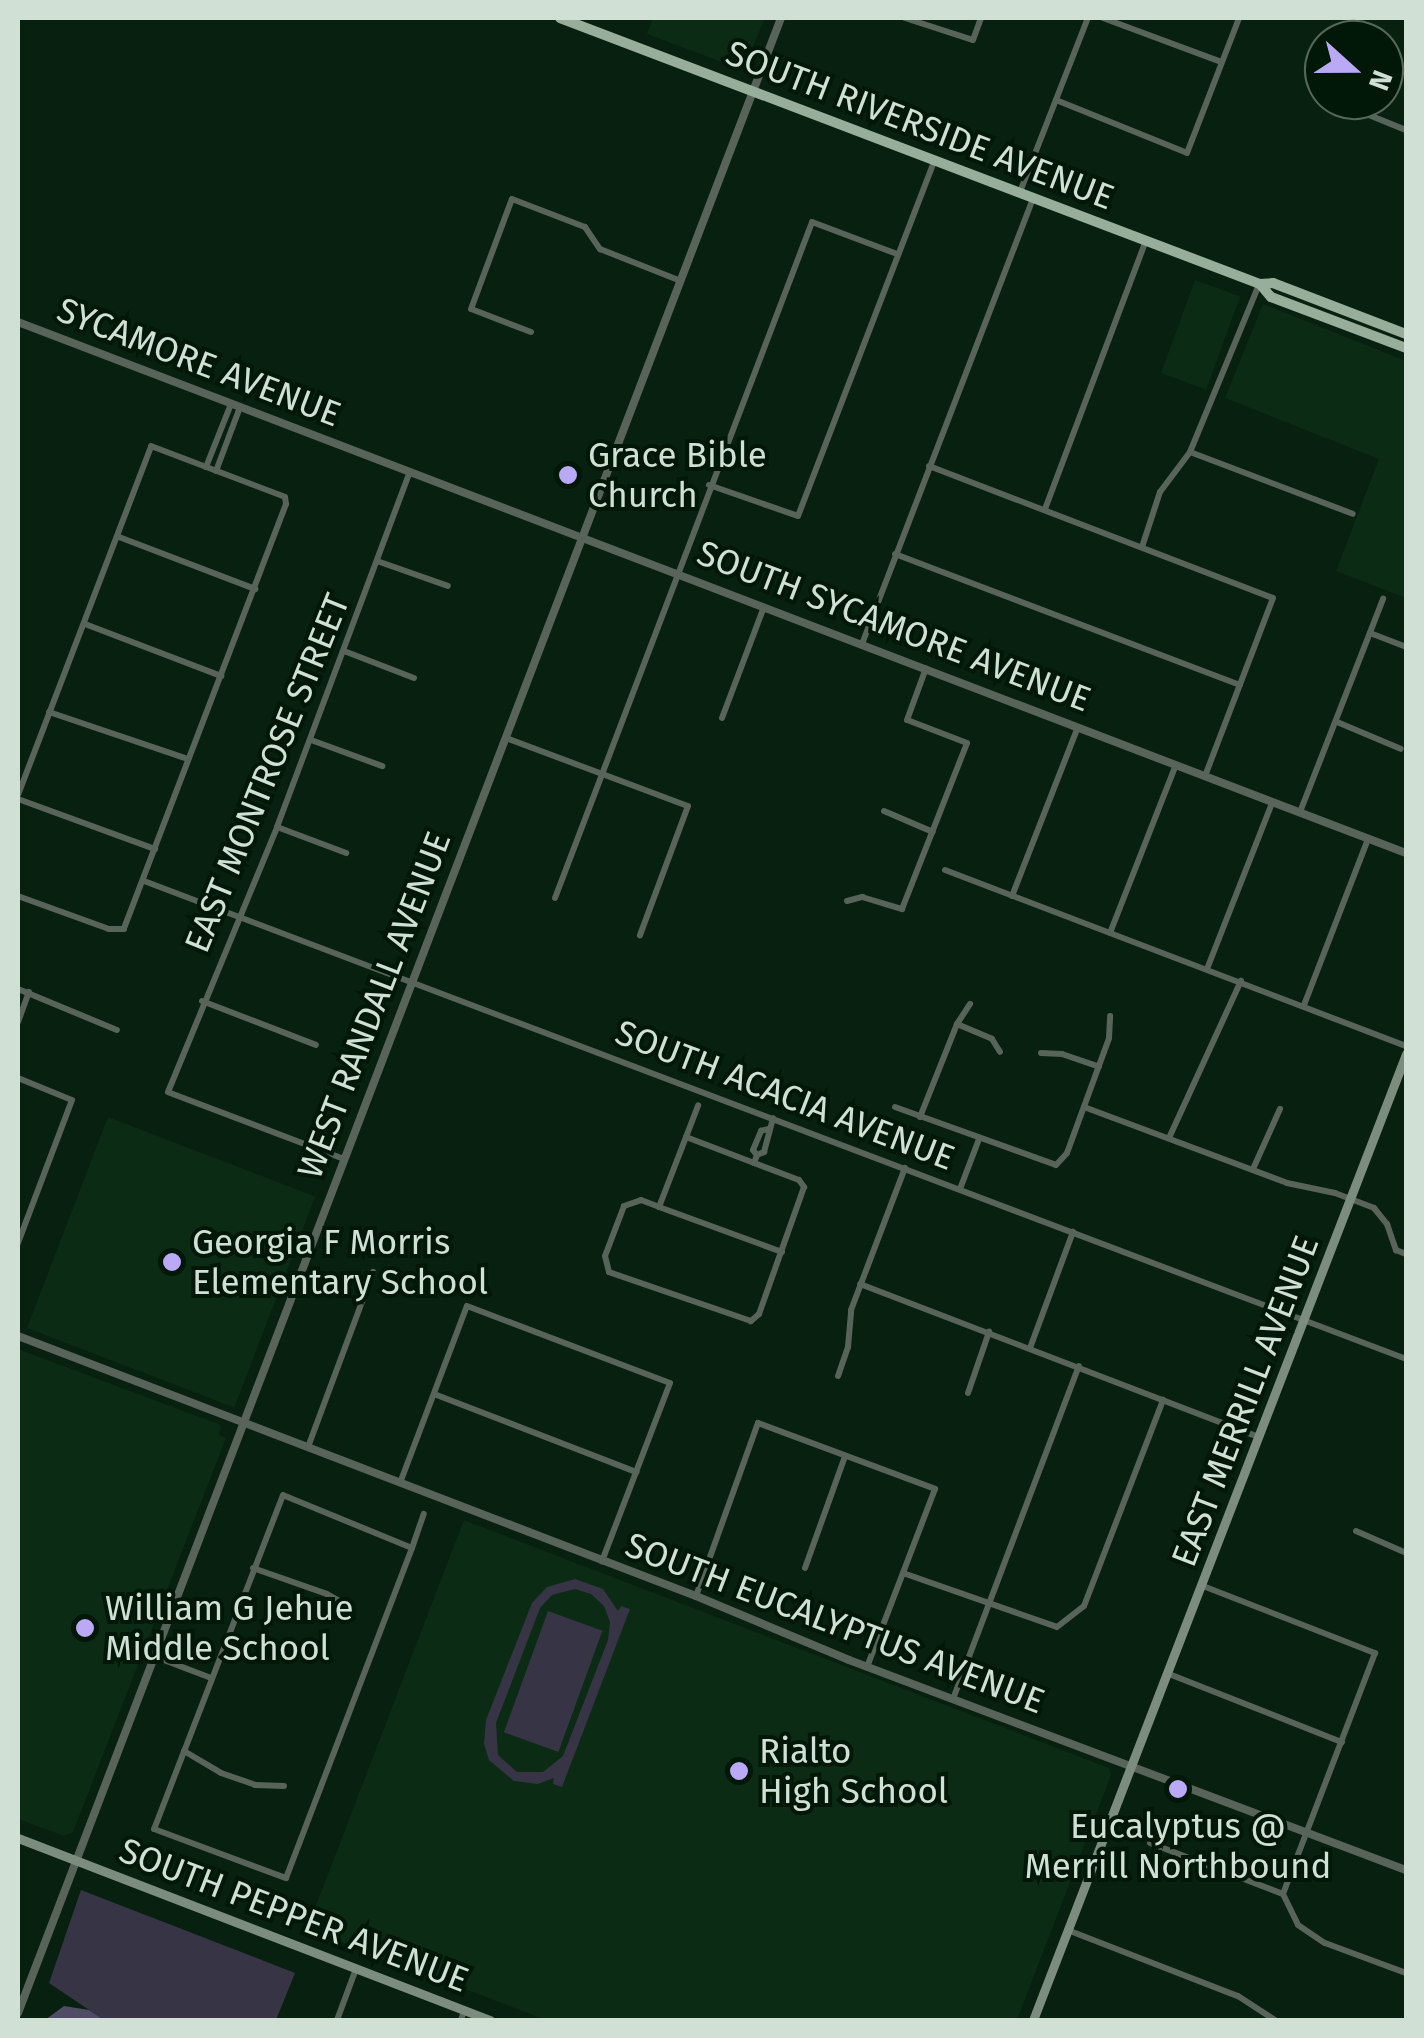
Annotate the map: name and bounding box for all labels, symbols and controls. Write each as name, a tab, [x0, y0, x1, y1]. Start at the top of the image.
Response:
north arrow	[1304, 20, 1404, 120]
street label: SOUTH RIVERSIDE AVENUE	[720, 32, 1120, 218]
text: N	[1362, 66, 1399, 95]
street label: SYCAMORE AVENUE	[51, 289, 347, 435]
place label: Grace Bible Church	[588, 434, 767, 516]
marker: Grace Bible Church	[557, 464, 579, 486]
street label: SOUTH SYCAMORE AVENUE	[692, 532, 1096, 720]
street label: EAST MONTROSE STREET	[176, 588, 358, 958]
street label: WEST RANDALL AVENUE	[288, 826, 460, 1184]
street label: SOUTH ACACIA AVENUE	[610, 1011, 960, 1179]
place label: Georgia F Morris Elementary School	[192, 1221, 488, 1303]
street label: EAST MERRILL AVENUE	[1163, 1230, 1327, 1572]
marker: Georgia F Morris Elementary School	[161, 1251, 183, 1273]
street label: SOUTH EUCALYPTUS AVENUE	[620, 1524, 1050, 1722]
place label: William G Jehue Middle School	[105, 1587, 354, 1669]
marker: William G Jehue Middle School	[74, 1617, 96, 1639]
place label: Rialto High School	[759, 1730, 948, 1812]
marker: Rialto High School	[728, 1760, 750, 1782]
marker: Eucalyptus @ Merrill Northbound	[1167, 1778, 1189, 1800]
place label: Eucalyptus @ Merrill Northbound	[1024, 1805, 1332, 1887]
street label: SOUTH PEPPER AVENUE	[114, 1829, 474, 2001]

